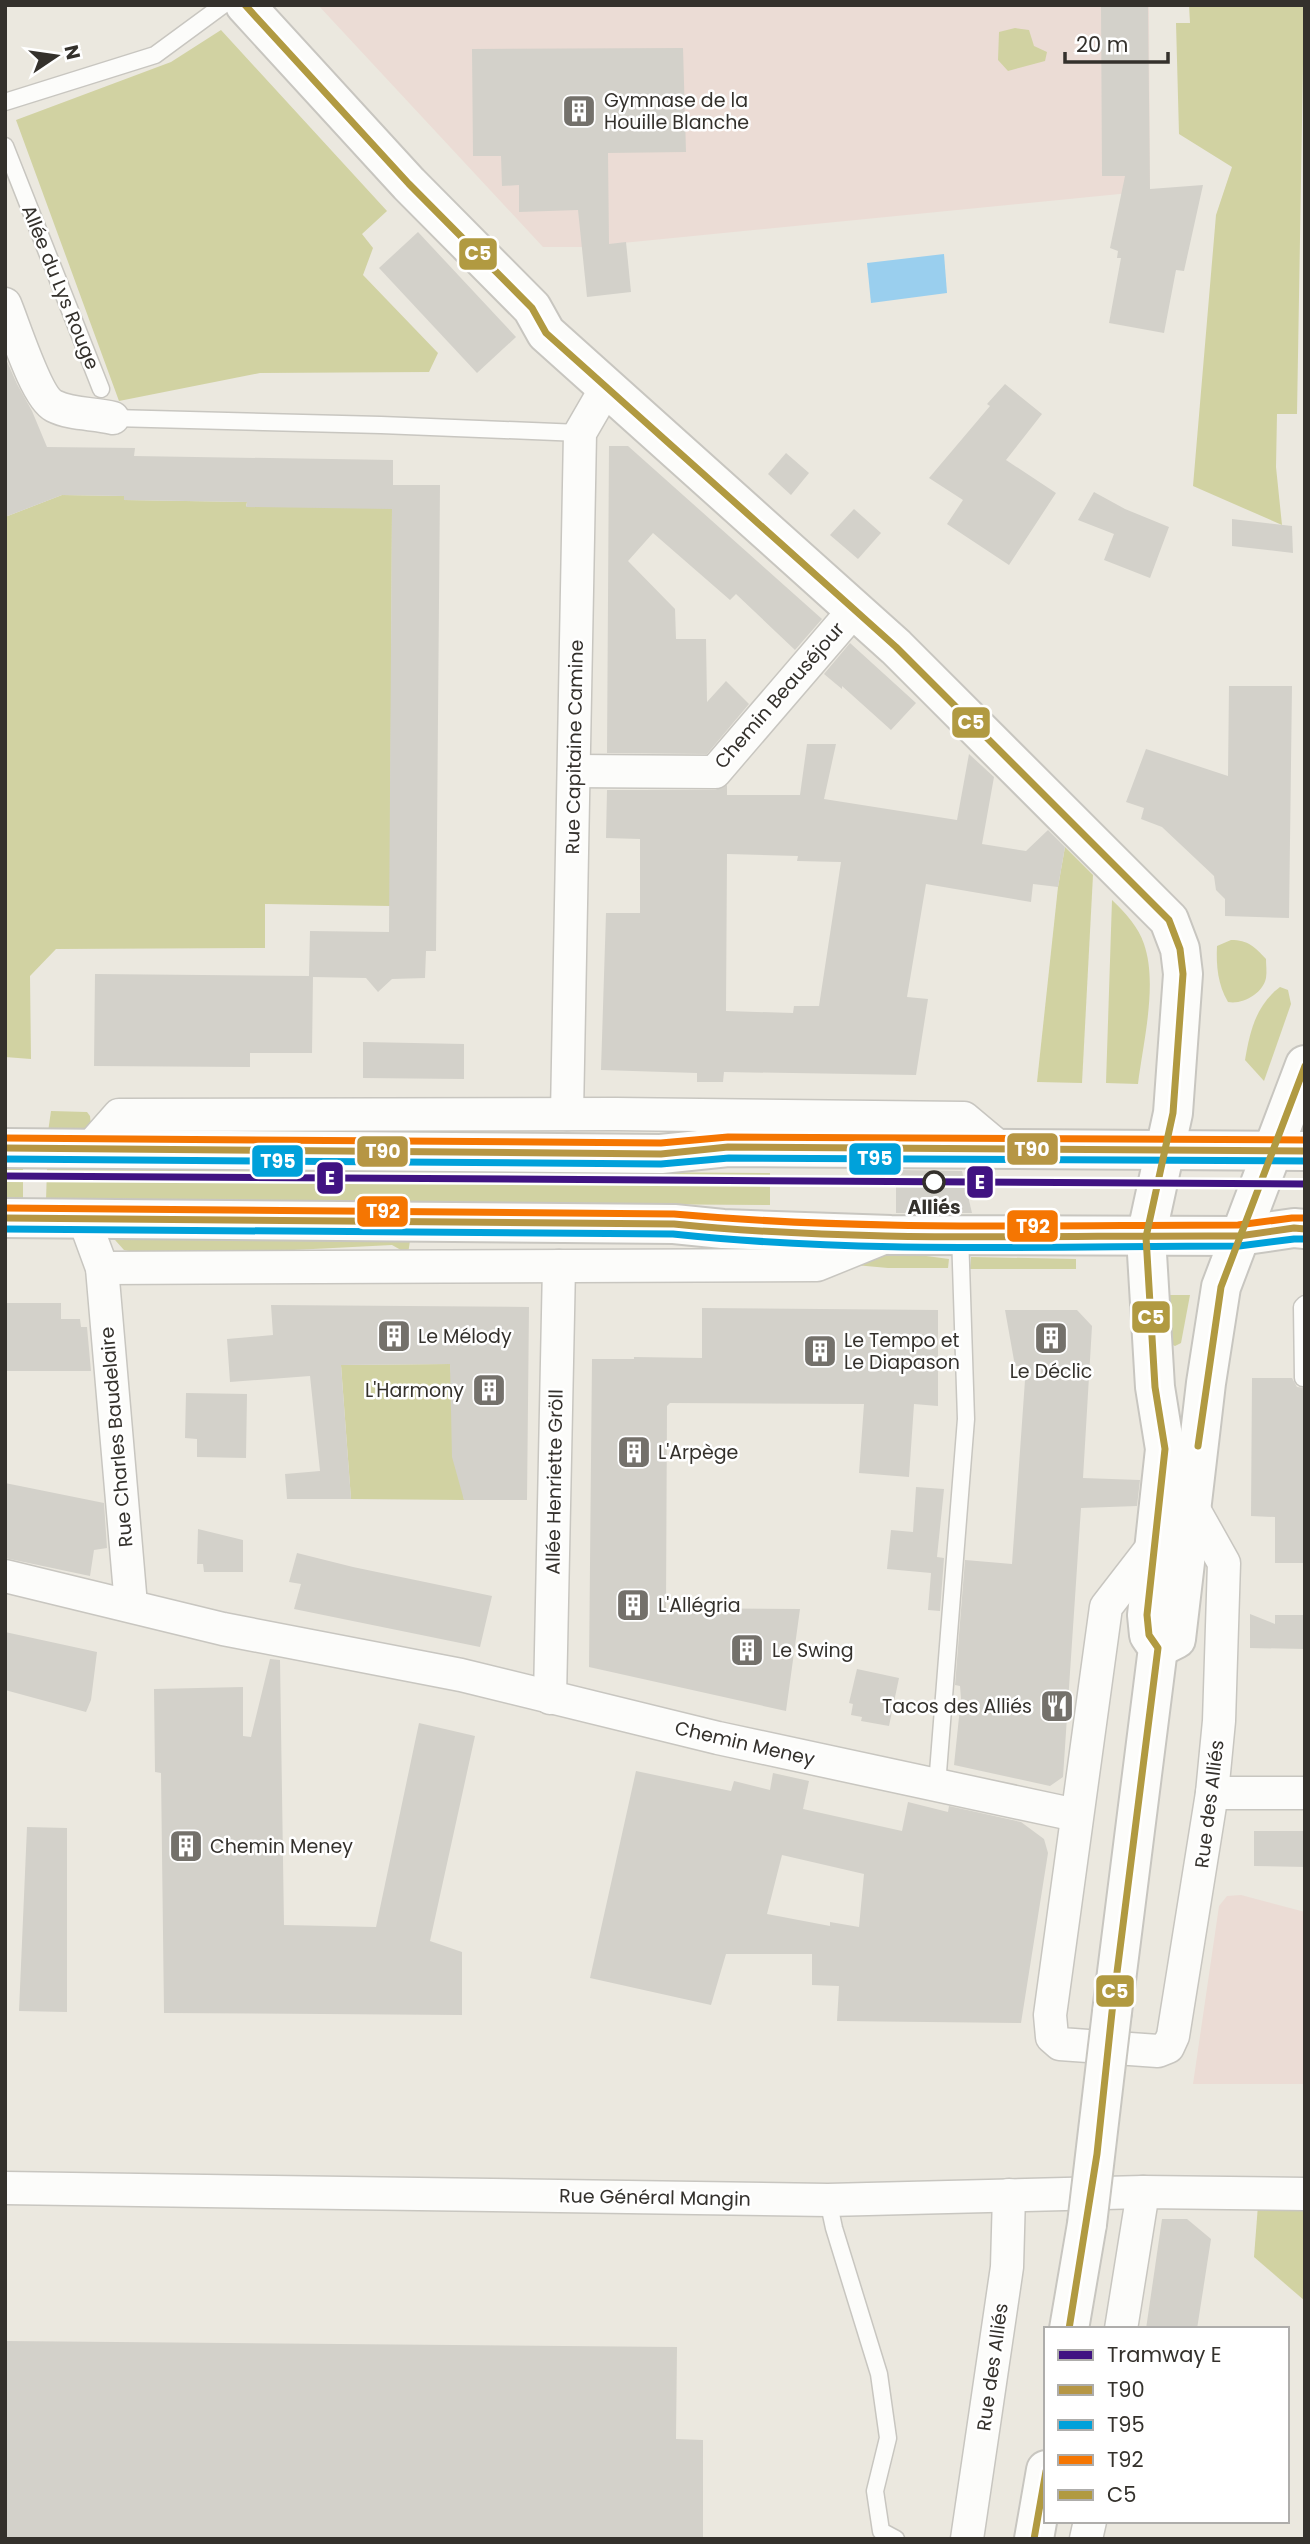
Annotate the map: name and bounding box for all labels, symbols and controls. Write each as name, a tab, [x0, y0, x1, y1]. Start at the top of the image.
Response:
north arrow	[21, 21, 91, 91]
scale bar	[1065, 21, 1168, 65]
text: 20 m	[1076, 30, 1129, 59]
text: N	[57, 42, 87, 62]
place label: Gymnase de la Houille Blanche	[604, 87, 749, 136]
building icon: Gymnase de la Houille Blanche	[560, 92, 598, 130]
street label: Allée du Lys Rouge	[15, 201, 106, 373]
line badge: C5	[458, 237, 498, 271]
text: C5	[465, 240, 491, 267]
street label: Chemin Beauséjour	[708, 616, 851, 775]
street label: Rue Capitaine Camine	[559, 639, 590, 855]
line badge: C5	[951, 706, 991, 739]
text: C5	[958, 709, 984, 736]
line badge: T90	[1006, 1132, 1059, 1166]
line badge: T90	[356, 1135, 409, 1168]
text: T90	[1014, 1136, 1050, 1163]
text: T90	[365, 1138, 401, 1165]
line badge: T95	[848, 1142, 902, 1176]
line badge: T95	[251, 1144, 304, 1178]
text: T95	[857, 1145, 893, 1172]
text: T95	[260, 1148, 296, 1175]
line badge: E	[316, 1161, 344, 1195]
text: E	[325, 1165, 335, 1192]
line badge: E	[966, 1165, 994, 1199]
text: E	[975, 1169, 985, 1196]
marker: Alliés	[923, 1171, 945, 1193]
place label: Alliés	[907, 1194, 961, 1221]
line badge: T92	[356, 1195, 409, 1228]
text: T92	[366, 1198, 400, 1225]
line badge: T92	[1006, 1209, 1059, 1243]
text: T92	[1016, 1213, 1050, 1240]
line badge: C5	[1131, 1300, 1171, 1334]
text: C5	[1138, 1304, 1164, 1331]
building icon: Le Mélody	[375, 1317, 413, 1355]
building icon: Le Déclic	[1032, 1319, 1070, 1357]
place label: Le Mélody	[418, 1323, 512, 1350]
street label: Rue Charles Baudelaire	[93, 1326, 140, 1548]
place label: Le Tempo et Le Diapason	[844, 1327, 960, 1376]
building icon: Le Tempo et Le Diapason	[801, 1332, 839, 1370]
place label: Le Déclic	[1010, 1358, 1092, 1385]
building icon: L'Harmony	[470, 1371, 508, 1409]
place label: L'Harmony	[365, 1377, 464, 1404]
street label: Allée Henriette Gröll	[539, 1389, 570, 1575]
building icon: L'Arpège	[615, 1433, 653, 1471]
place label: L'Arpège	[658, 1439, 738, 1466]
building icon: L'Allégria	[614, 1586, 652, 1624]
place label: L'Allégria	[658, 1592, 741, 1619]
building icon: Le Swing	[728, 1631, 766, 1669]
place label: Le Swing	[772, 1637, 853, 1664]
restaurant icon: Tacos des Alliés	[1038, 1687, 1076, 1725]
place label: Tacos des Alliés	[882, 1693, 1032, 1720]
street label: Chemin Meney	[672, 1714, 818, 1773]
street label: Rue des Alliés	[1188, 1739, 1231, 1870]
building icon: Chemin Meney	[167, 1827, 205, 1865]
place label: Chemin Meney	[210, 1833, 353, 1860]
line badge: C5	[1095, 1974, 1135, 2008]
text: C5	[1102, 1978, 1128, 2005]
street label: Rue Général Mangin	[559, 2182, 751, 2213]
street label: Rue des Alliés	[970, 2301, 1015, 2433]
legend	[1044, 2327, 1289, 2523]
text: Tramway E	[1107, 2340, 1222, 2369]
text: T90	[1107, 2375, 1145, 2404]
text: T95	[1107, 2410, 1145, 2439]
text: T92	[1107, 2445, 1144, 2474]
text: C5	[1107, 2480, 1136, 2509]

